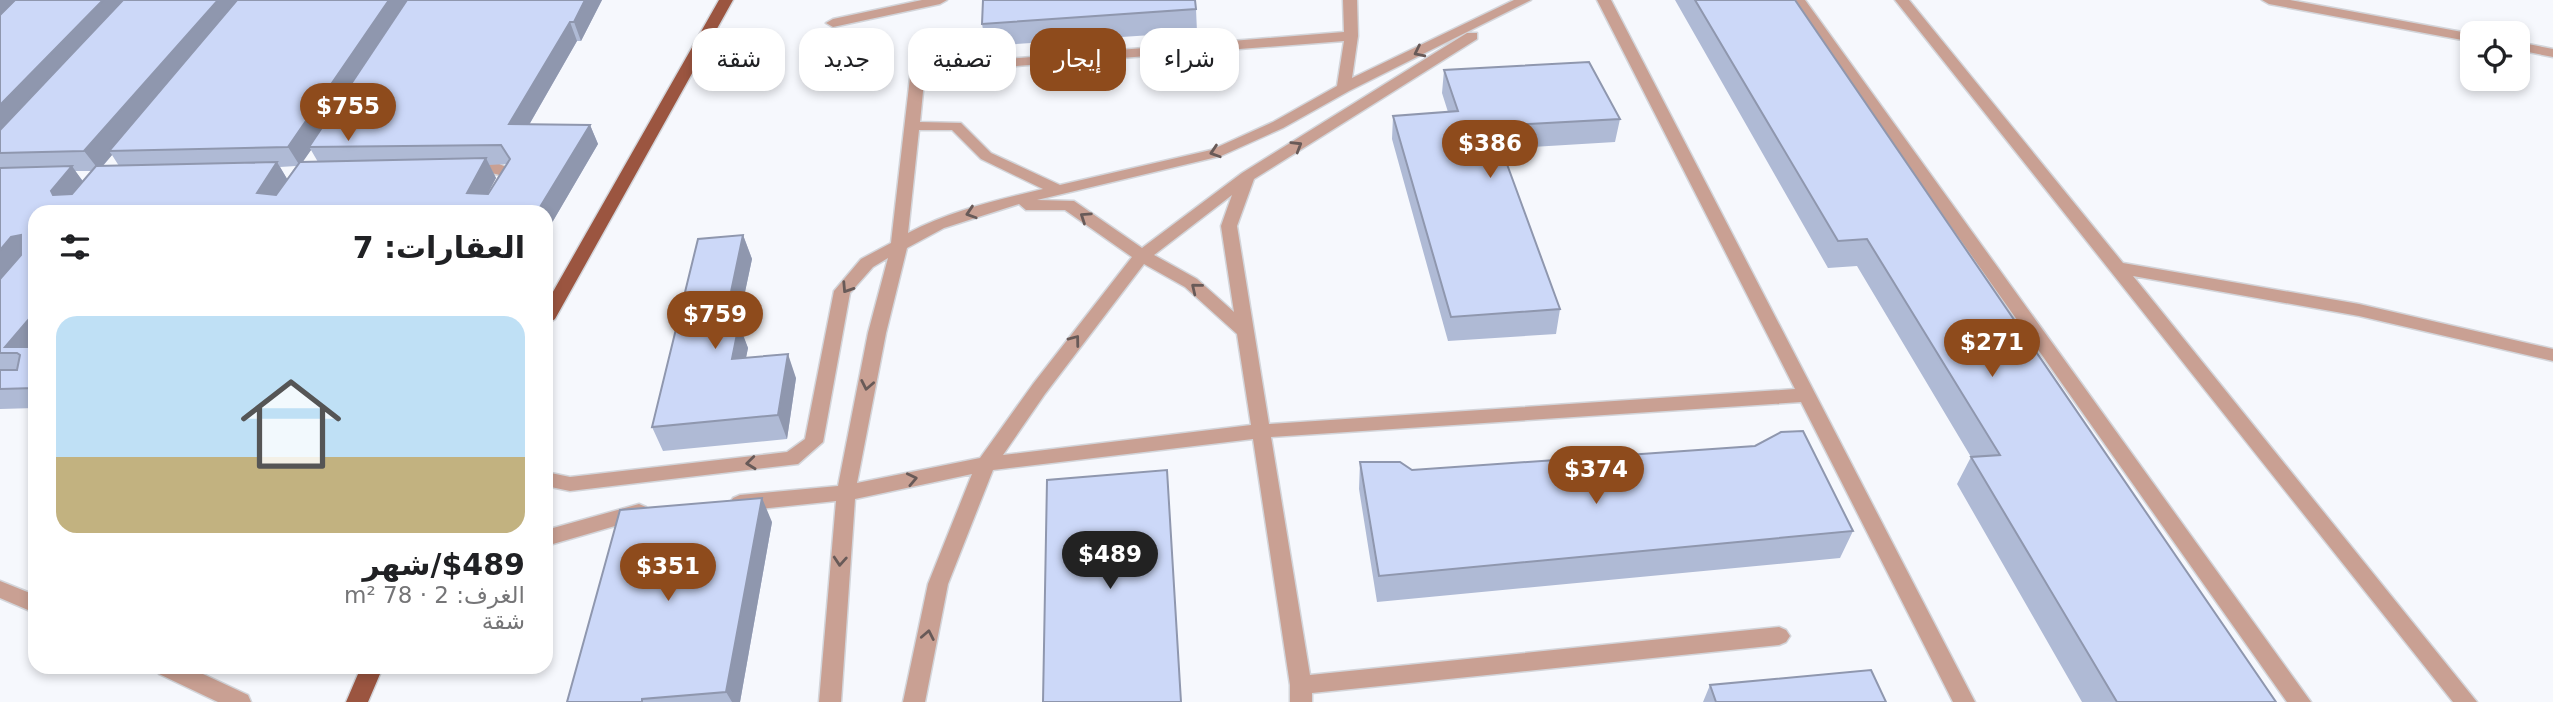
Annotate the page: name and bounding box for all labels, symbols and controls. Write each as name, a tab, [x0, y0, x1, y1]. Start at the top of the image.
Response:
map controls	[2460, 21, 2530, 91]
button: locate	[2460, 21, 2530, 91]
chip: شقة	[692, 28, 785, 91]
chip: جديد	[799, 28, 894, 91]
chip: تصفية	[908, 28, 1016, 91]
chip: إيجار	[1030, 28, 1126, 91]
chip: شراء	[1140, 28, 1239, 91]
one-way arrow	[1414, 43, 1426, 57]
pin: $755	[307, 83, 389, 143]
text: $755	[316, 93, 380, 119]
pin: $386	[1449, 120, 1531, 180]
text: $386	[1458, 130, 1522, 156]
one-way arrow	[1290, 141, 1303, 154]
one-way arrow	[1210, 144, 1222, 158]
one-way arrow	[965, 205, 977, 219]
one-way arrow	[1080, 213, 1093, 225]
icon: filters	[56, 228, 94, 266]
text: العقارات: 7	[353, 230, 525, 265]
one-way arrow	[843, 280, 856, 293]
one-way arrow	[1191, 284, 1204, 296]
pin: $759	[674, 292, 756, 351]
text: $759	[683, 301, 747, 327]
pin: $271	[1951, 320, 2033, 379]
text: $271	[1960, 329, 2024, 355]
one-way arrow	[1067, 335, 1080, 348]
icon: home	[228, 361, 354, 487]
one-way arrow	[860, 379, 875, 391]
pin: $374	[1555, 447, 1637, 506]
one-way arrow	[745, 455, 756, 470]
text: $374	[1564, 456, 1628, 482]
one-way arrow	[906, 473, 918, 488]
pin: $489	[1069, 532, 1151, 591]
text: $489	[1078, 541, 1142, 567]
pin: $351	[627, 544, 709, 603]
text: $489/شهر	[363, 547, 525, 582]
text: $351	[636, 553, 700, 579]
one-way arrow	[833, 556, 848, 567]
text: الغرف: 2 · 78 m²	[344, 582, 525, 608]
text: شقة	[482, 608, 525, 634]
one-way arrow	[919, 629, 934, 641]

